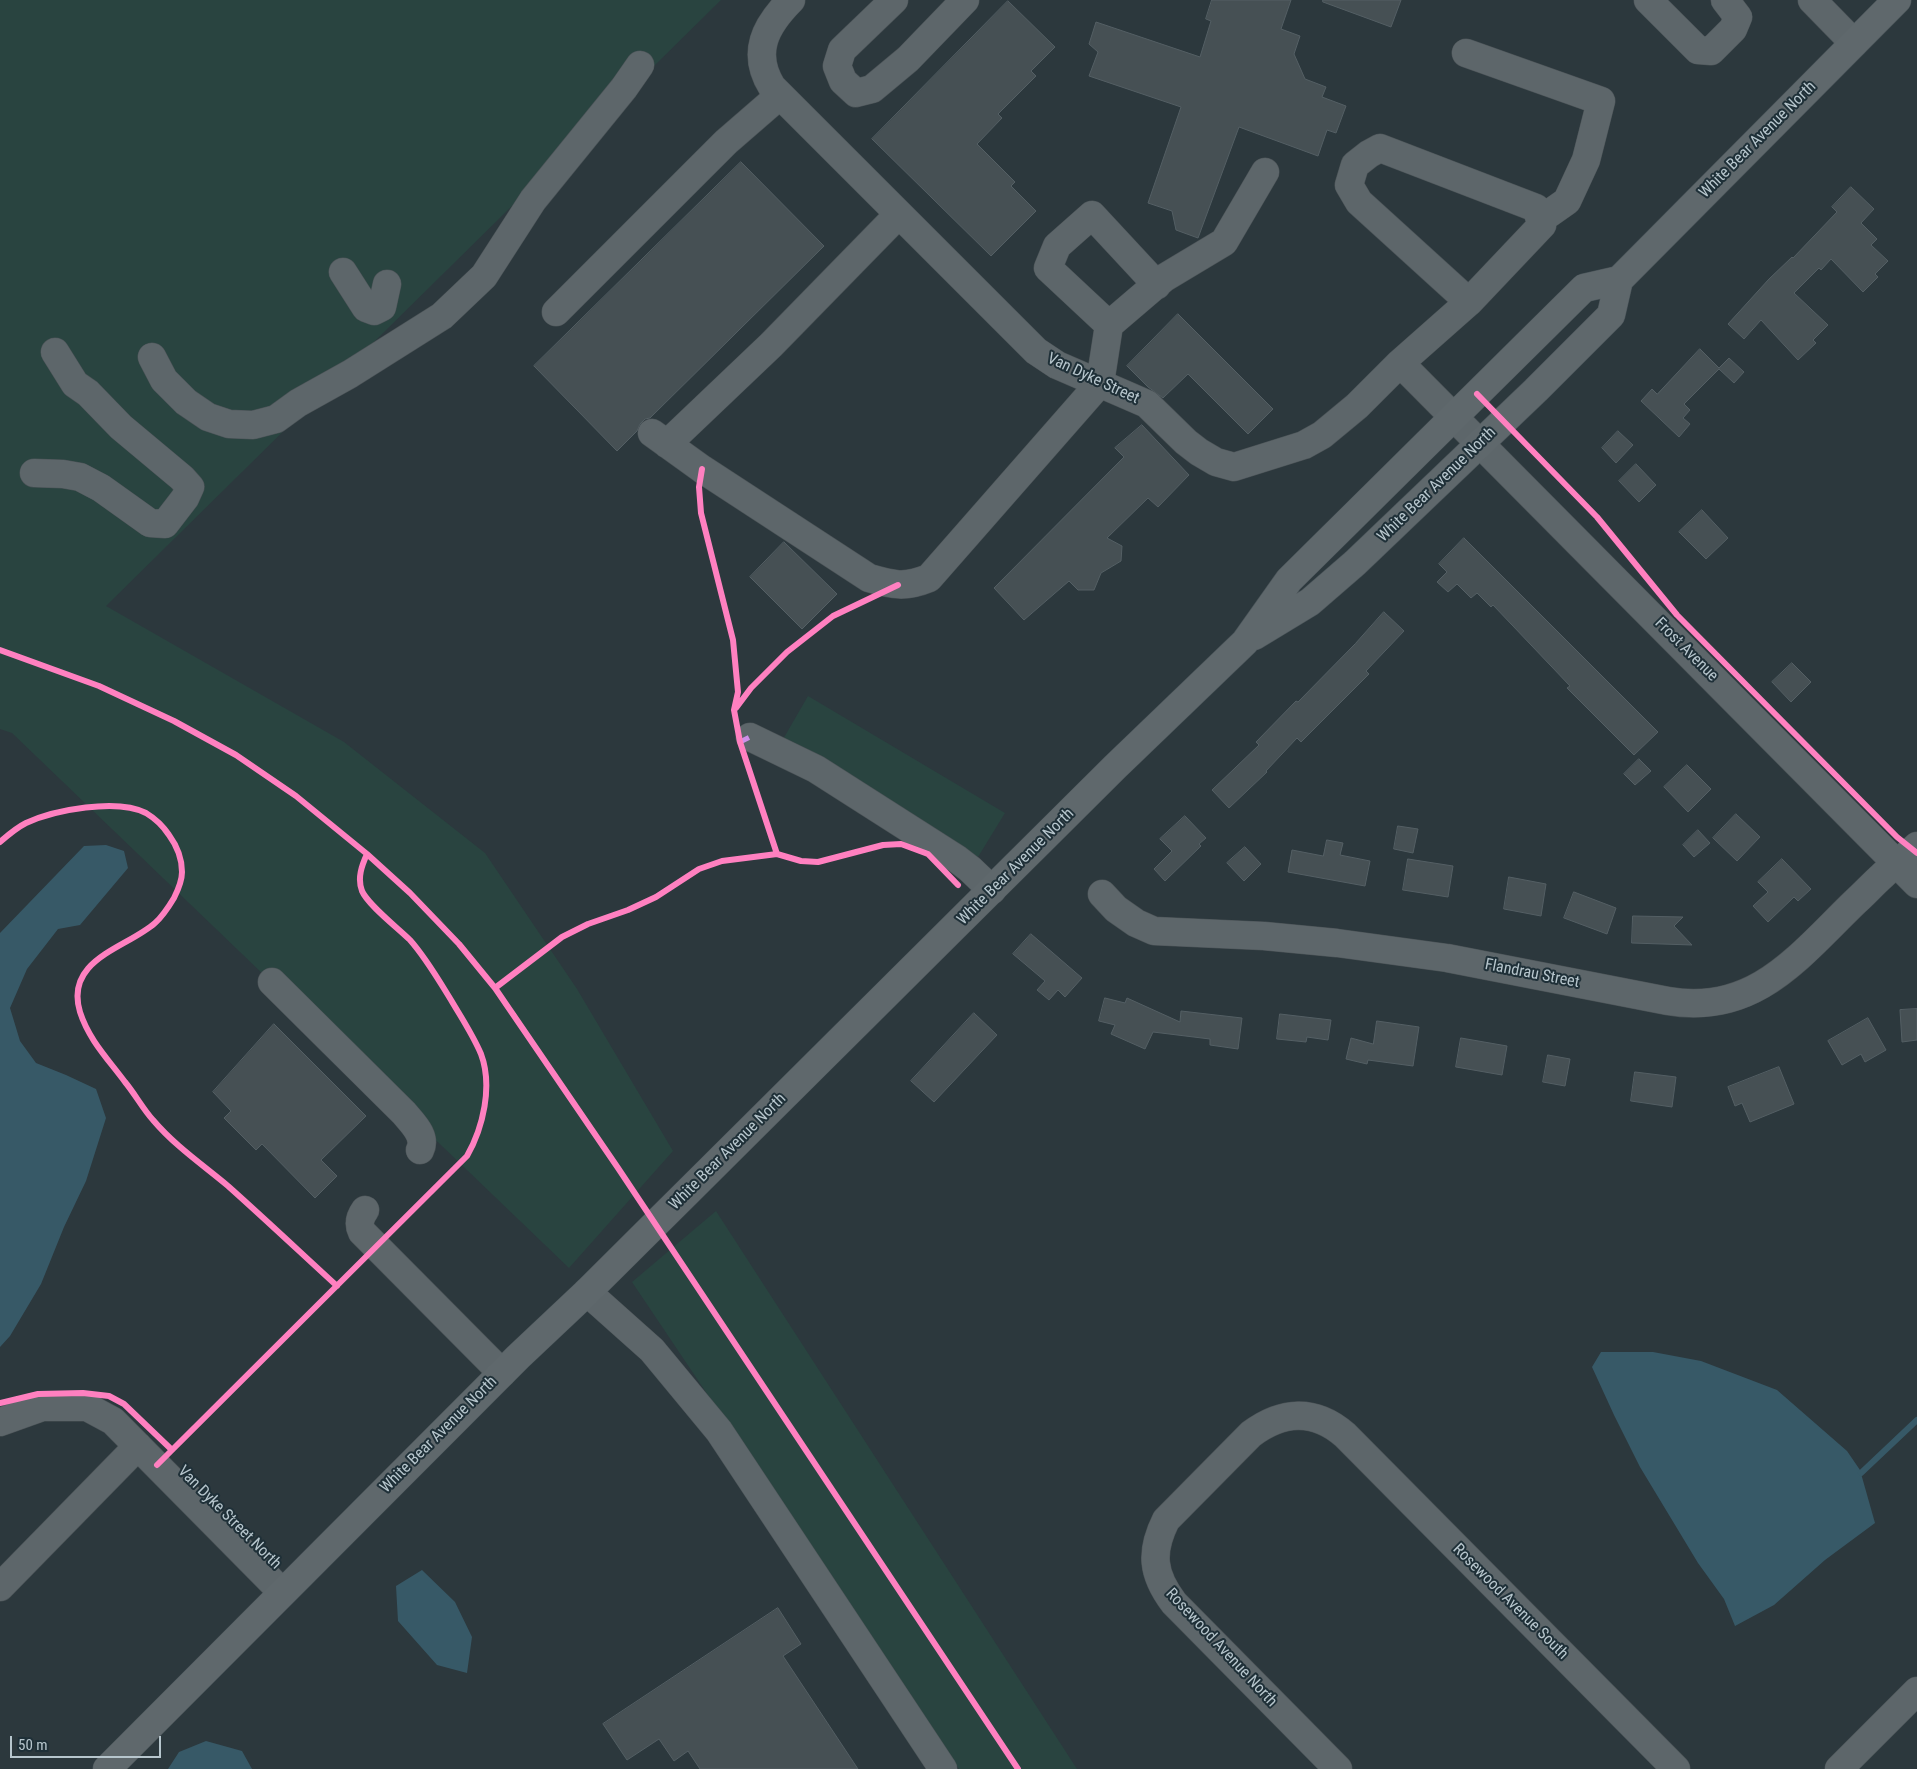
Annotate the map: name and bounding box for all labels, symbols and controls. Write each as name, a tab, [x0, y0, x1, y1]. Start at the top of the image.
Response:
street label: White Bear Avenue North	[1696, 78, 1820, 202]
street label: Van Dyke Street	[1044, 349, 1142, 409]
street label: White Bear Avenue North	[1374, 423, 1500, 547]
street label: Frost Avenue	[1650, 614, 1722, 686]
street label: White Bear Avenue North	[954, 805, 1078, 929]
street label: Flandrau Street	[1483, 955, 1581, 993]
street label: White Bear Avenue North	[666, 1090, 790, 1214]
street label: White Bear Avenue North	[377, 1373, 501, 1497]
street label: Van Dyke Street North	[173, 1462, 285, 1574]
street label: Rosewood Avenue South	[1448, 1540, 1572, 1664]
street label: Rosewood Avenue North	[1161, 1585, 1281, 1711]
scale bar	[12, 1726, 164, 1758]
text: 50 m	[18, 1736, 48, 1754]

